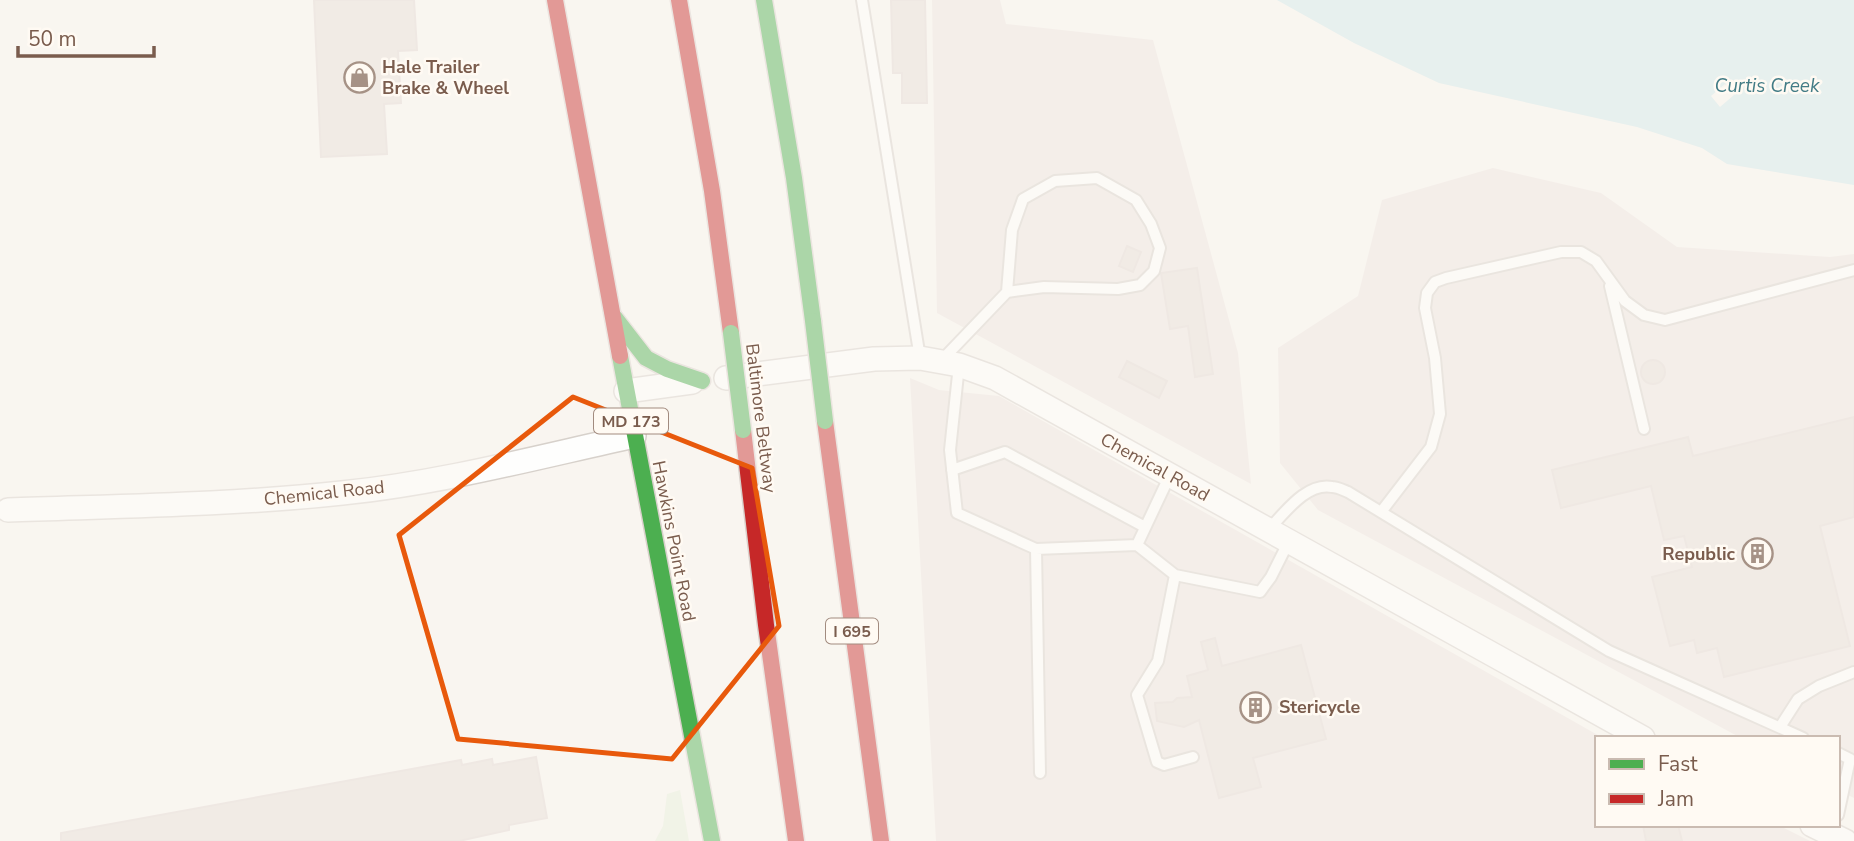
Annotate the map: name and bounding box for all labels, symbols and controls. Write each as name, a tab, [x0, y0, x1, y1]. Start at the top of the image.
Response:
scale bar	[18, 14, 154, 58]
text: 50 m	[28, 25, 77, 53]
place label: Hale Trailer Brake & Wheel	[382, 55, 509, 100]
shop icon: Hale Trailer Brake & Wheel	[342, 60, 376, 94]
water label: Curtis Creek	[1715, 73, 1820, 99]
street label: Baltimore Beltway	[740, 342, 782, 495]
road number: MD 173	[594, 408, 668, 434]
street label: Chemical Road	[1096, 427, 1214, 507]
street label: Hawkins Point Road	[647, 459, 701, 623]
street label: Chemical Road	[263, 475, 385, 511]
building icon: Republic	[1741, 537, 1775, 571]
place label: Republic	[1662, 542, 1735, 566]
road number: I 695	[826, 618, 878, 644]
building icon: Stericycle	[1239, 690, 1273, 724]
place label: Stericycle	[1279, 695, 1361, 719]
legend	[1595, 736, 1840, 827]
text: Fast	[1658, 750, 1698, 778]
text: Jam	[1657, 785, 1694, 813]

